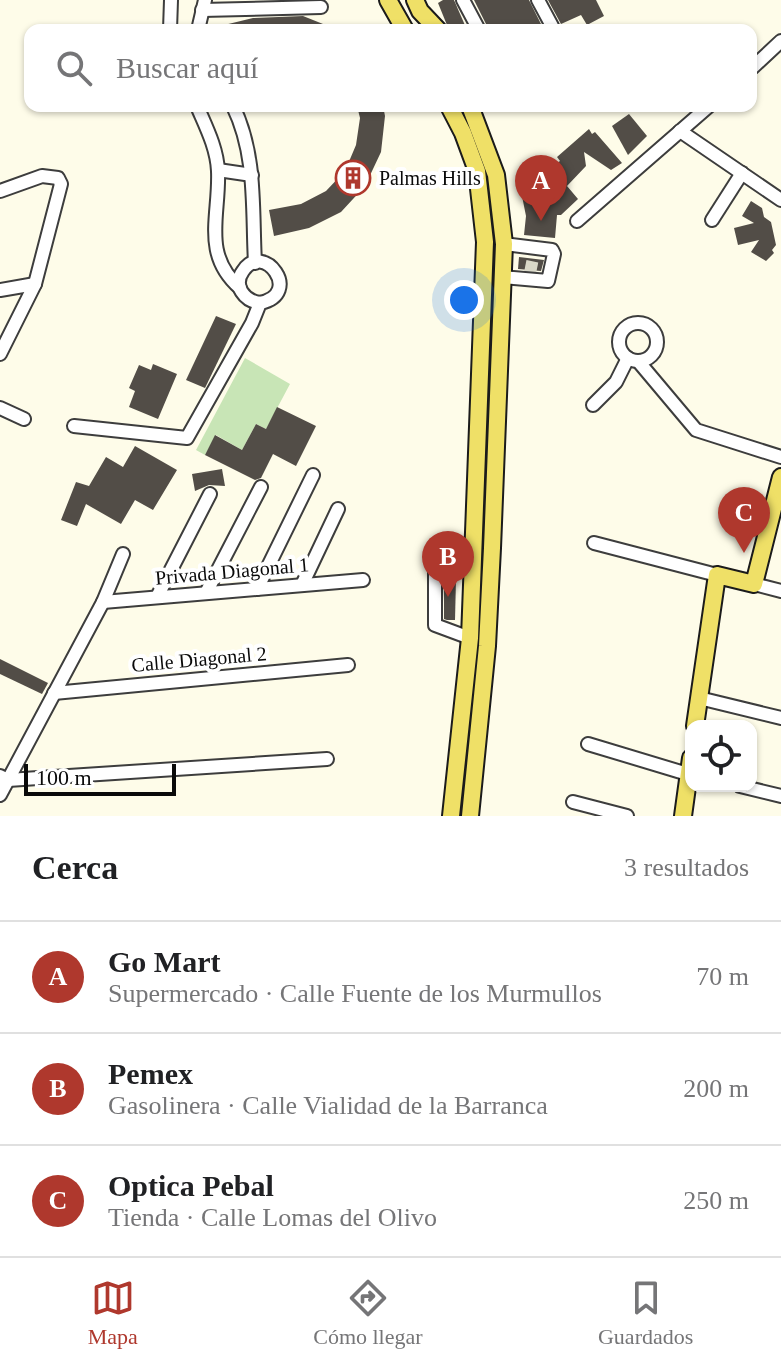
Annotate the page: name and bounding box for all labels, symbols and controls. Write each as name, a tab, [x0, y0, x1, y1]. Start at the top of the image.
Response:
search box	[24, 24, 757, 112]
icon: search	[52, 46, 96, 90]
text: Buscar aquí	[116, 51, 258, 84]
pin: A	[515, 155, 567, 221]
building icon: Palmas Hills	[334, 159, 372, 197]
place label: Palmas Hills	[379, 167, 481, 189]
your location	[444, 280, 484, 320]
pin: C	[718, 487, 770, 553]
pin: B	[422, 531, 474, 597]
street label: Privada Diagonal 1	[154, 553, 310, 590]
street label: Calle Diagonal 2	[131, 642, 268, 677]
map controls	[685, 720, 757, 792]
button: locate	[685, 720, 757, 792]
scale bar	[24, 760, 176, 796]
text: 100 m	[36, 765, 92, 790]
text: Cerca	[32, 849, 118, 886]
text: 3 resultados	[624, 853, 749, 882]
text: Go Mart	[108, 945, 220, 978]
text: A	[49, 962, 67, 991]
text: 70 m	[696, 962, 749, 991]
text: Supermercado · Calle Fuente de los Murmullos	[108, 979, 602, 1008]
text: Pemex	[108, 1057, 193, 1090]
text: B	[49, 1074, 67, 1103]
text: 200 m	[683, 1074, 749, 1103]
text: Gasolinera · Calle Vialidad de la Barranca	[108, 1091, 548, 1120]
text: Optica Pebal	[108, 1169, 274, 1202]
text: C	[49, 1186, 67, 1215]
text: 250 m	[683, 1186, 749, 1215]
text: Tienda · Calle Lomas del Olivo	[108, 1203, 437, 1232]
tab: Mapa	[88, 1276, 138, 1350]
tab: Cómo llegar	[313, 1276, 423, 1350]
tab: Guardados	[598, 1276, 693, 1350]

